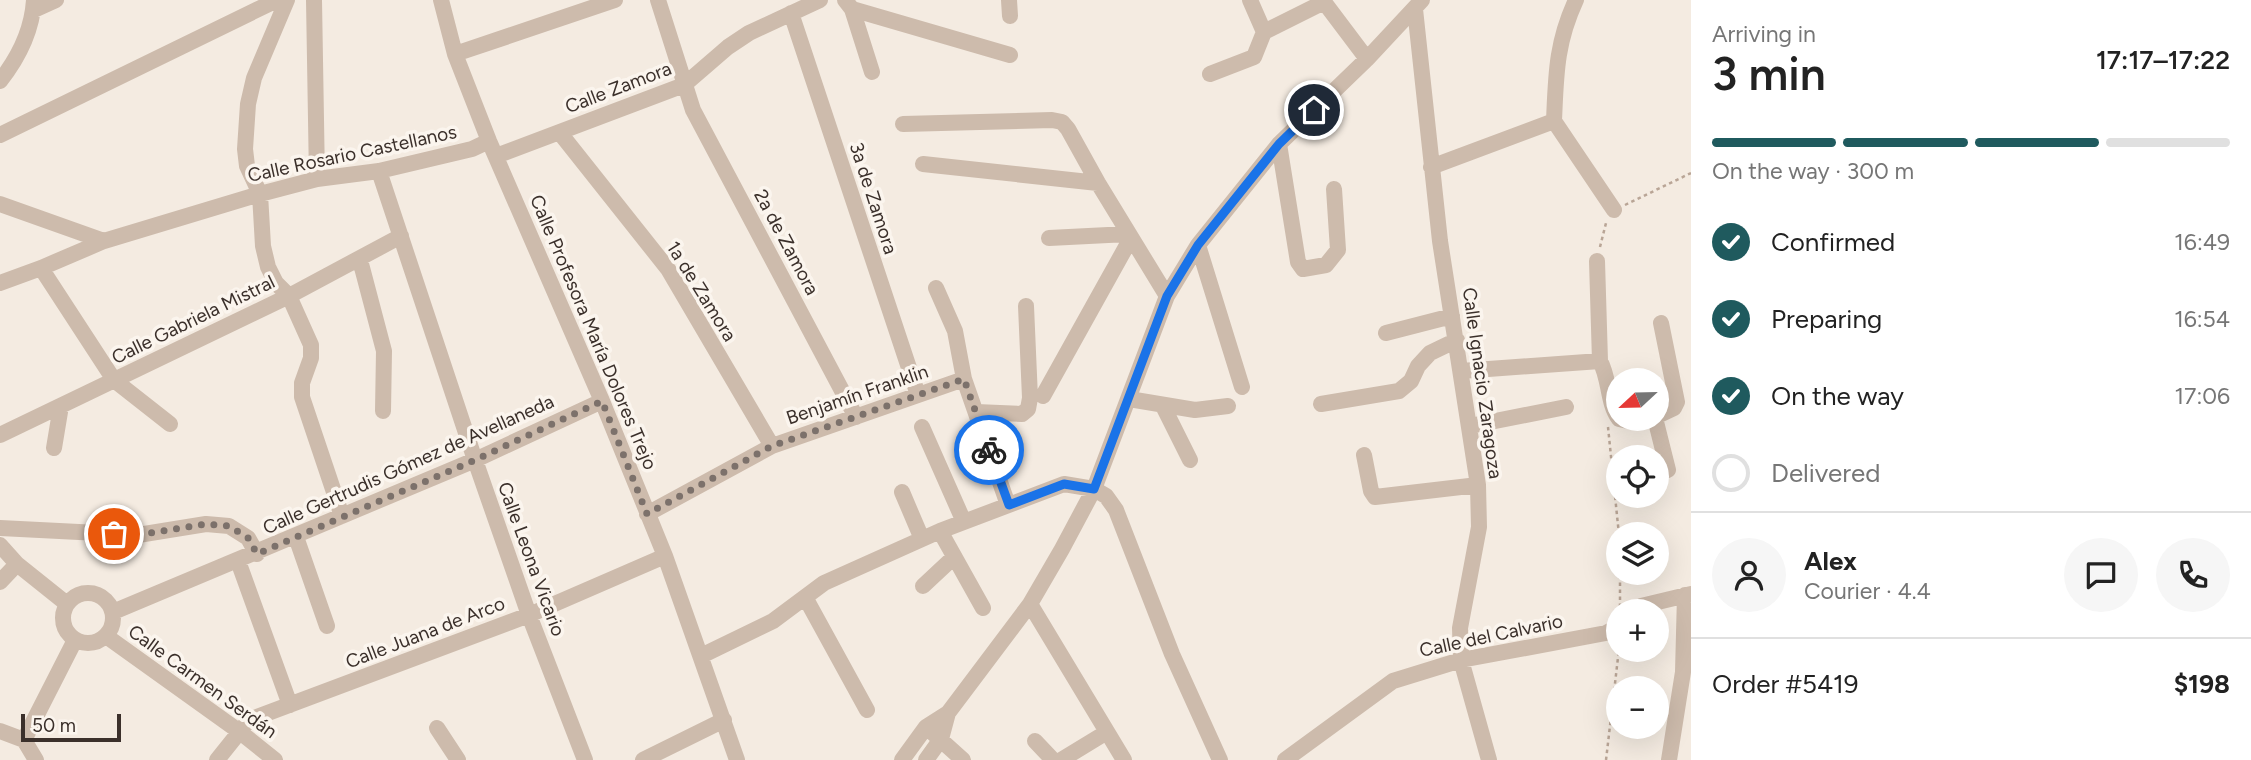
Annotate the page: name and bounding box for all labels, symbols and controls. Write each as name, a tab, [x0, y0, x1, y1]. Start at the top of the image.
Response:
text: Arriving in	[1712, 20, 1816, 48]
text: 17:17–17:22	[2096, 44, 2230, 76]
text: 3 min	[1712, 46, 1826, 102]
street label: Calle Zamora	[562, 57, 675, 118]
pin	[1284, 80, 1344, 140]
icon: home	[1295, 91, 1333, 129]
street label: Calle Rosario Castellanos	[245, 120, 459, 187]
street label: 3a de Zamora	[845, 139, 902, 257]
text: On the way · 300 m	[1712, 157, 1914, 185]
street label: 2a de Zamora	[749, 185, 824, 299]
street label: Calle Profesora María Dolores Trejo	[525, 191, 662, 473]
icon: check	[1712, 223, 1750, 261]
text: Confirmed	[1771, 226, 1895, 258]
text: 16:49	[2174, 228, 2230, 256]
street label: 1a de Zamora	[662, 237, 741, 346]
street label: Calle Gabriela Mistral	[108, 270, 279, 369]
street label: Calle Ignacio Zaragoza	[1458, 286, 1507, 480]
icon: check	[1712, 300, 1750, 338]
text: Preparing	[1771, 303, 1882, 335]
text: 16:54	[2174, 305, 2230, 333]
street label: Benjamín Franklin	[783, 359, 931, 430]
north arrow	[1606, 368, 1670, 430]
map controls	[1606, 368, 1669, 739]
icon: check	[1712, 377, 1750, 415]
text: On the way	[1771, 380, 1904, 412]
text: 17:06	[2175, 382, 2230, 410]
street label: Calle Gertrudis Gómez de Avellaneda	[259, 390, 557, 539]
courier	[954, 415, 1024, 485]
icon: bike	[970, 431, 1008, 469]
button: locate	[1606, 445, 1669, 508]
text: Delivered	[1771, 457, 1880, 489]
street label: Calle Leona Vicario	[493, 479, 570, 639]
pin	[84, 504, 144, 564]
icon: bag	[95, 515, 133, 553]
button: layers	[1606, 522, 1669, 585]
button: person	[1712, 538, 1786, 612]
button: chat	[2064, 538, 2138, 612]
button: phone	[2156, 538, 2230, 612]
text: Alex	[1804, 545, 1857, 577]
text: Courier · 4.4	[1804, 577, 1931, 605]
street label: Calle Juana de Arco	[342, 592, 508, 673]
button: +	[1606, 599, 1669, 662]
street label: Calle del Calvario	[1417, 609, 1565, 662]
street label: Calle Carmen Serdán	[124, 620, 282, 743]
text: Order #5419	[1712, 668, 1859, 700]
text: $198	[2174, 668, 2230, 700]
button: −	[1606, 676, 1669, 739]
scale bar	[21, 711, 121, 743]
text: 50 m	[32, 714, 76, 737]

